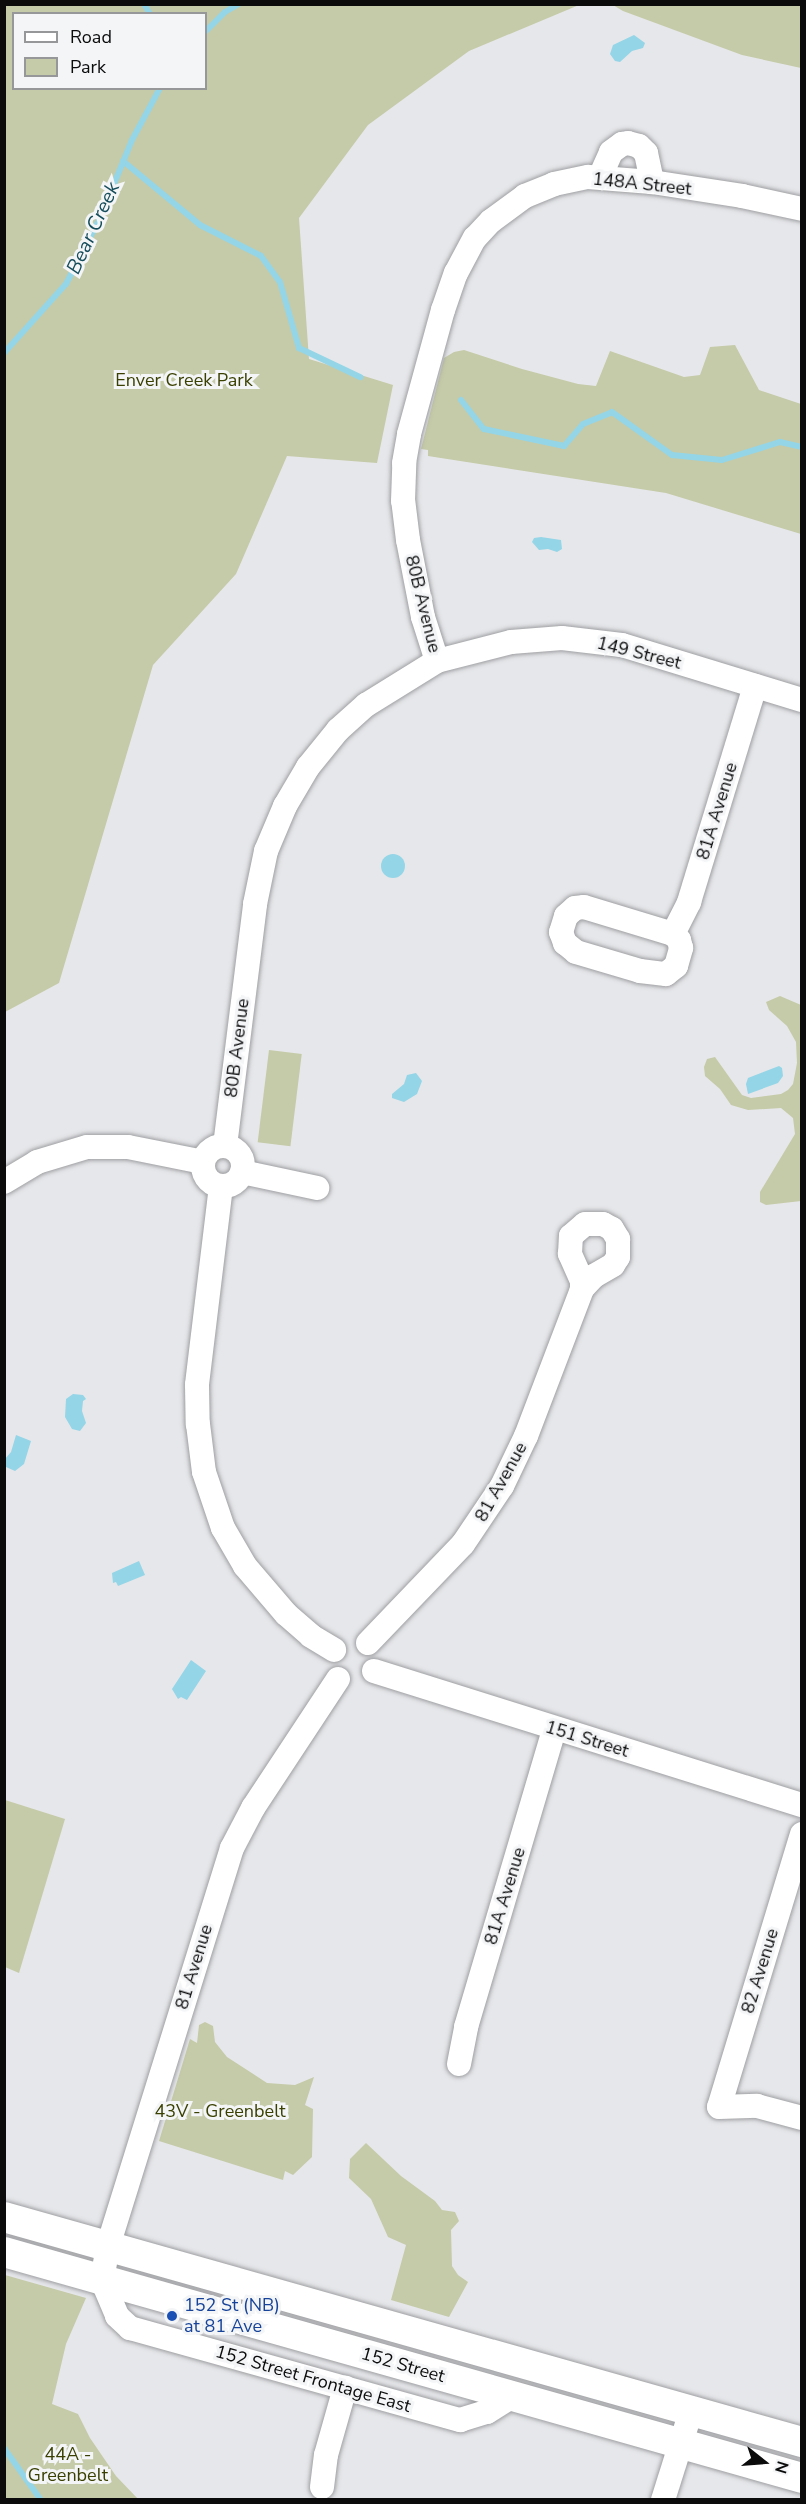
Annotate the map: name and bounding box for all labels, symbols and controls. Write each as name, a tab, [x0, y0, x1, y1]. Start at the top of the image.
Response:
legend	[12, 12, 207, 90]
text: Road	[70, 25, 112, 49]
text: Park	[70, 55, 106, 79]
street label: 148A Street	[592, 168, 692, 200]
water label: Bear Creek	[61, 178, 125, 278]
park label: Enver Creek Park	[115, 369, 253, 391]
street label: 80B Avenue	[400, 553, 446, 655]
street label: 149 Street	[595, 632, 683, 674]
street label: 81A Avenue	[692, 760, 742, 862]
street label: 80B Avenue	[220, 997, 254, 1099]
street label: 81 Avenue	[470, 1439, 532, 1525]
street label: 151 Street	[543, 1716, 631, 1762]
street label: 81A Avenue	[480, 1845, 530, 1947]
street label: 81 Avenue	[171, 1922, 217, 2012]
street label: 82 Avenue	[737, 1926, 783, 2016]
park label: 43V - Greenbelt	[154, 2100, 286, 2122]
place label: 152 St (NB) at 81 Ave	[184, 2295, 280, 2338]
marker: 152 St (NB) at 81 Ave	[165, 2309, 179, 2323]
street label: 152 Street Frontage East	[213, 2341, 413, 2417]
street label: 152 Street	[359, 2343, 447, 2387]
north arrow	[734, 2432, 794, 2492]
park label: 44A - Greenbelt	[28, 2444, 108, 2486]
text: N	[769, 2458, 793, 2476]

